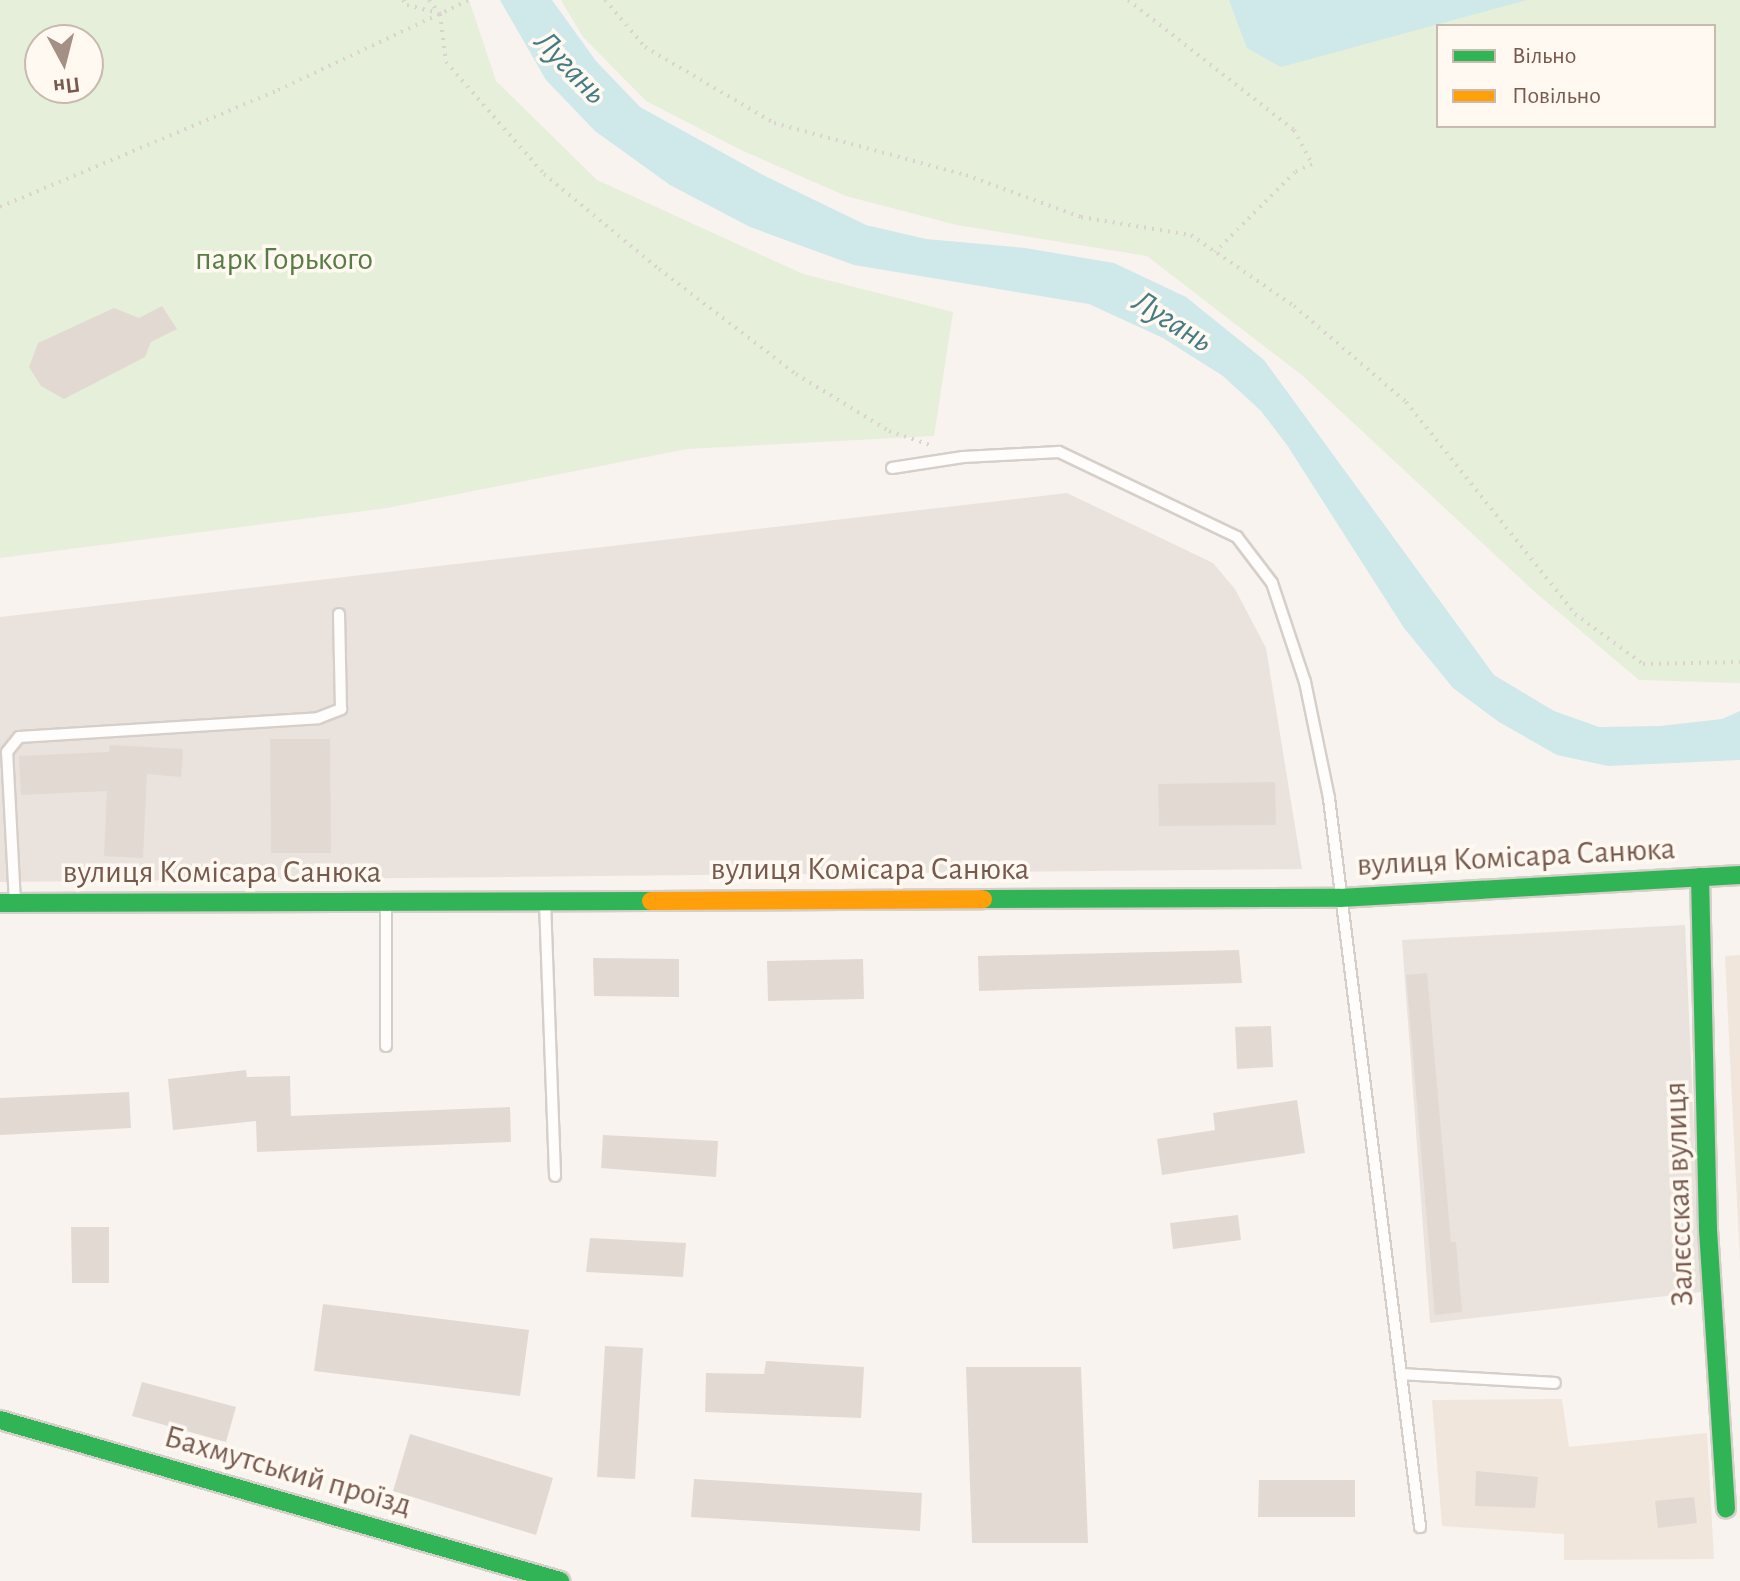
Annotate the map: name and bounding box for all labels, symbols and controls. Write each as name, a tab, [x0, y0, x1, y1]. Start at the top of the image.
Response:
water label: Лугань	[525, 22, 615, 114]
north arrow	[24, 24, 104, 104]
legend	[1436, 24, 1716, 128]
text: Вільно	[1512, 44, 1577, 68]
text: Пн	[52, 73, 81, 98]
text: Повільно	[1512, 84, 1601, 108]
park label: парк Горького	[195, 240, 373, 278]
water label: Лугань	[1124, 282, 1220, 362]
street label: вулиця Комісара Санюка	[1356, 829, 1676, 885]
street label: вулиця Комісара Санюка	[711, 850, 1029, 888]
street label: вулиця Комісара Санюка	[63, 853, 381, 891]
street label: Залєсская вулиця	[1656, 1081, 1702, 1307]
street label: Бахмутський проїзд	[160, 1417, 416, 1525]

